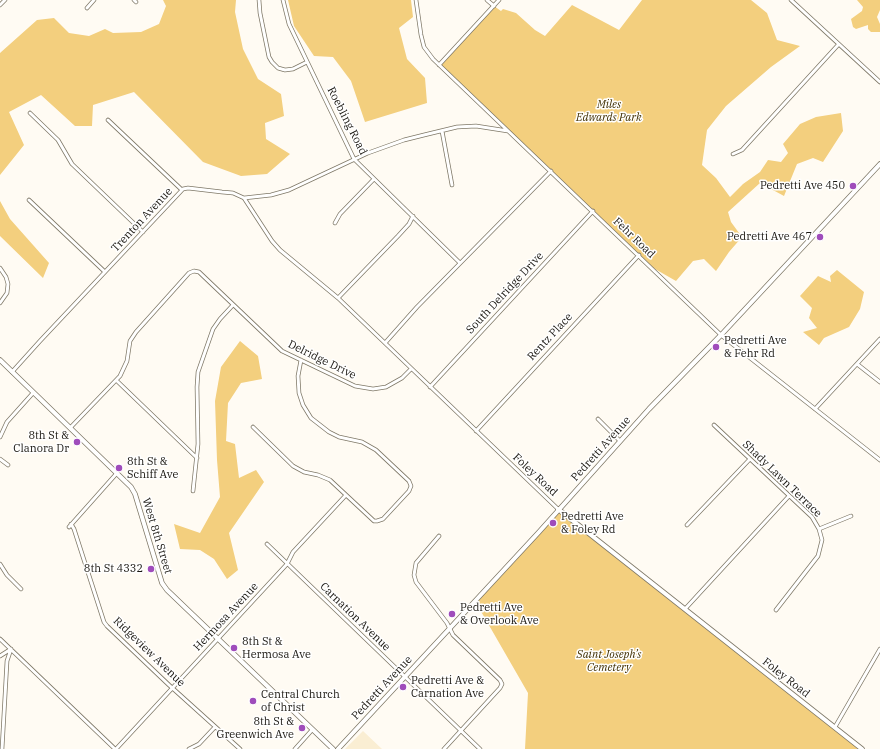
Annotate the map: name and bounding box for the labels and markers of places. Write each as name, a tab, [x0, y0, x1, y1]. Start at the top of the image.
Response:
place label: Pedretti Ave 450	[760, 179, 845, 193]
marker: Pedretti Ave 450	[848, 181, 858, 191]
place label: Pedretti Ave 467	[727, 230, 812, 244]
marker: Pedretti Ave 467	[815, 232, 825, 242]
place label: Pedretti Ave & Fehr Rd	[724, 334, 787, 360]
marker: Pedretti Ave & Fehr Rd	[711, 342, 721, 352]
place label: 8th St & Clanora Dr	[13, 429, 69, 455]
marker: 8th St & Clanora Dr	[72, 437, 82, 447]
place label: 8th St & Schiff Ave	[127, 455, 178, 481]
marker: 8th St & Schiff Ave	[114, 463, 124, 473]
place label: Pedretti Ave & Foley Rd	[561, 510, 624, 536]
marker: Pedretti Ave & Foley Rd	[548, 518, 558, 528]
place label: 8th St 4332	[84, 562, 143, 576]
marker: 8th St 4332	[146, 564, 156, 574]
place label: Pedretti Ave & Overlook Ave	[460, 601, 539, 627]
marker: Pedretti Ave & Overlook Ave	[447, 609, 457, 619]
place label: 8th St & Hermosa Ave	[242, 635, 311, 661]
marker: 8th St & Hermosa Ave	[229, 643, 239, 653]
place label: Pedretti Ave & Carnation Ave	[411, 674, 484, 700]
marker: Pedretti Ave & Carnation Ave	[398, 682, 408, 692]
place label: Central Church of Christ	[261, 688, 340, 714]
marker: Central Church of Christ	[248, 696, 258, 706]
place label: 8th St & Greenwich Ave	[216, 715, 294, 741]
marker: 8th St & Greenwich Ave	[297, 723, 307, 733]

